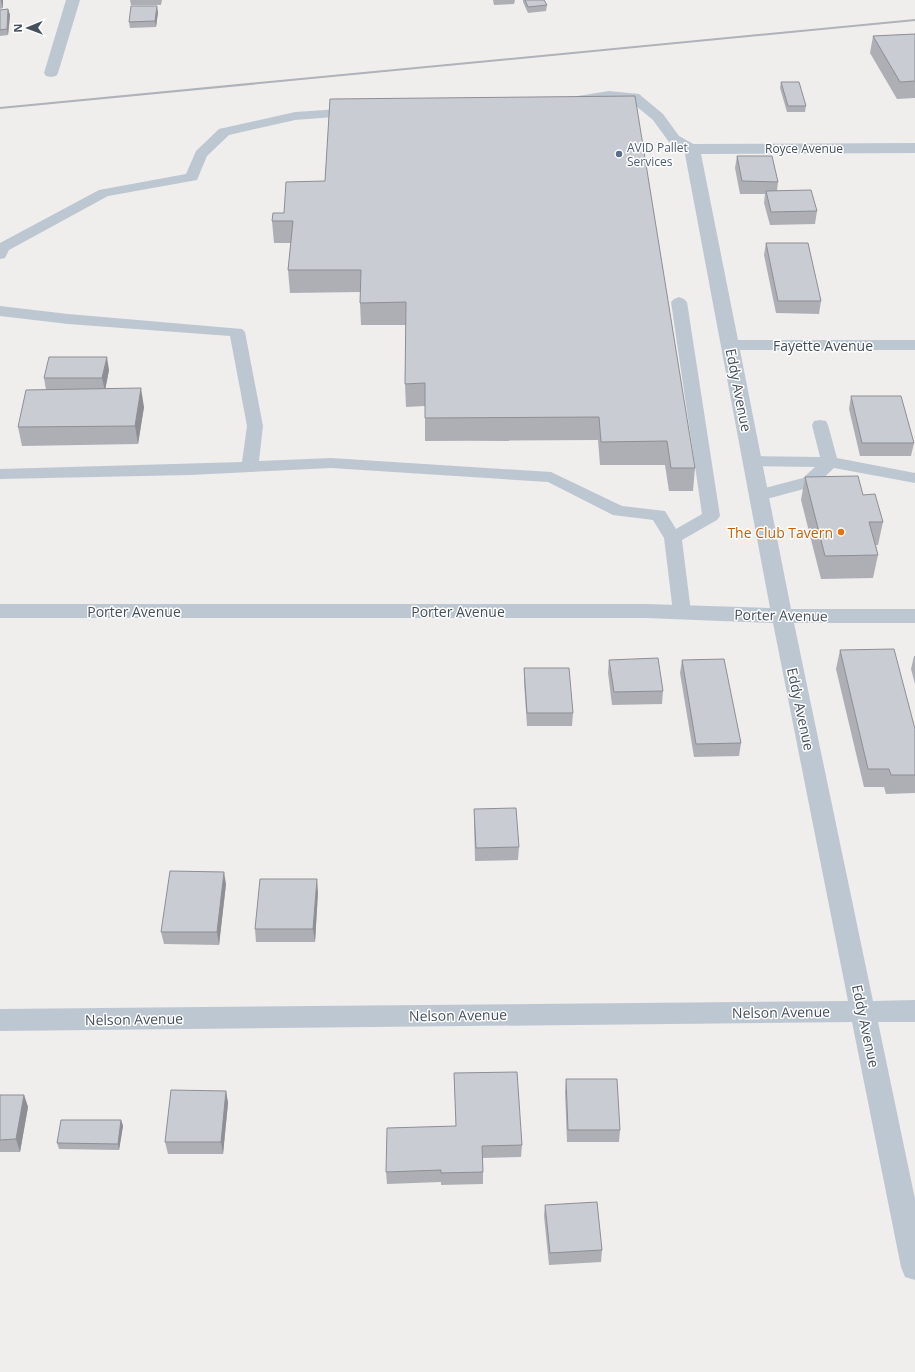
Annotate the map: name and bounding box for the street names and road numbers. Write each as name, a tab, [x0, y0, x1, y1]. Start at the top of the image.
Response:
street label: Royce Avenue	[765, 140, 843, 157]
street label: Fayette Avenue	[773, 336, 873, 355]
street label: Eddy Avenue	[722, 347, 756, 433]
street label: Porter Avenue	[87, 602, 181, 621]
street label: Porter Avenue	[411, 602, 505, 621]
street label: Porter Avenue	[734, 605, 828, 625]
street label: Eddy Avenue	[783, 666, 819, 752]
street label: Eddy Avenue	[848, 983, 884, 1069]
street label: Nelson Avenue	[732, 1002, 830, 1022]
street label: Nelson Avenue	[409, 1005, 507, 1025]
street label: Nelson Avenue	[85, 1009, 183, 1029]

